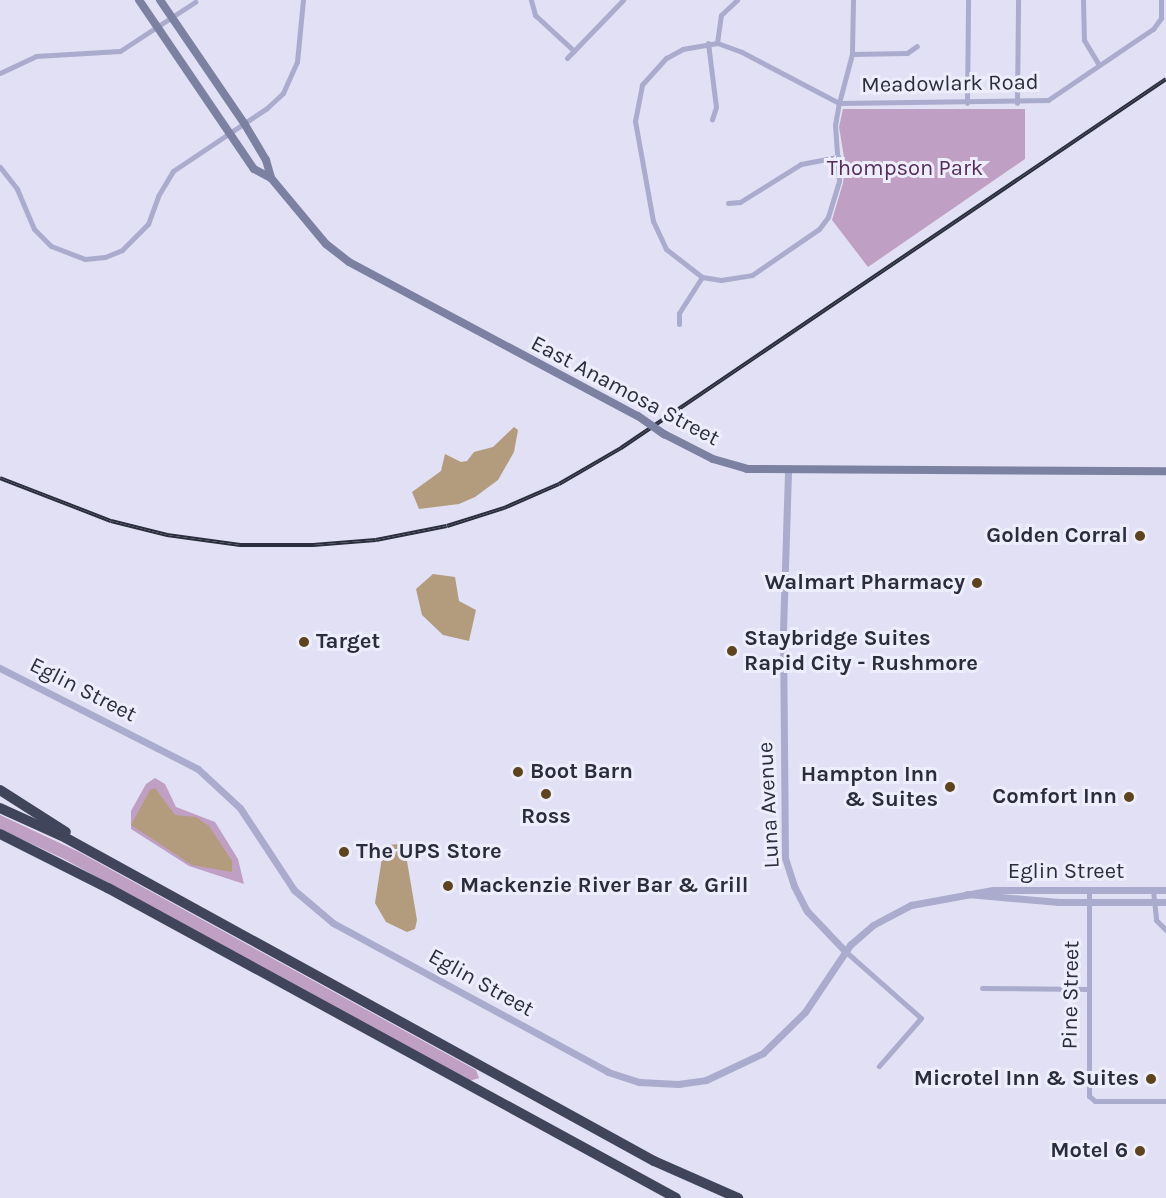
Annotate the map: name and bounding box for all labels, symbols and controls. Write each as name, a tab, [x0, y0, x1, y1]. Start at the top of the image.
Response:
street label: Meadowlark Road	[861, 69, 1039, 99]
park label: Thompson Park	[827, 156, 983, 182]
street label: East Anamosa Street	[526, 330, 724, 452]
place label: Golden Corral	[986, 523, 1128, 549]
marker: Golden Corral	[1133, 529, 1147, 543]
place label: Walmart Pharmacy	[764, 570, 965, 596]
marker: Walmart Pharmacy	[970, 576, 984, 590]
place label: Staybridge Suites Rapid City - Rushmore	[744, 625, 978, 676]
place label: Target	[316, 629, 380, 655]
marker: Target	[297, 635, 311, 649]
marker: Staybridge Suites Rapid City - Rushmore	[725, 644, 739, 658]
street label: Eglin Street	[25, 652, 141, 728]
street label: Luna Avenue	[753, 741, 785, 869]
place label: Boot Barn	[530, 759, 633, 785]
place label: Hampton Inn & Suites	[801, 761, 938, 812]
marker: Boot Barn	[511, 765, 525, 779]
marker: Hampton Inn & Suites	[943, 780, 957, 794]
place label: Comfort Inn	[992, 784, 1117, 810]
marker: Ross	[539, 787, 553, 801]
marker: Comfort Inn	[1122, 790, 1136, 804]
place label: Ross	[521, 804, 571, 830]
place label: The UPS Store	[356, 839, 502, 865]
marker: The UPS Store	[337, 845, 351, 859]
street label: Eglin Street	[1008, 859, 1124, 885]
place label: Mackenzie River Bar & Grill	[460, 873, 748, 899]
marker: Mackenzie River Bar & Grill	[441, 879, 455, 893]
street label: Pine Street	[1057, 940, 1085, 1050]
street label: Eglin Street	[424, 943, 538, 1023]
place label: Microtel Inn & Suites	[914, 1066, 1139, 1092]
marker: Microtel Inn & Suites	[1144, 1072, 1158, 1086]
place label: Motel 6	[1050, 1138, 1128, 1164]
marker: Motel 6	[1133, 1144, 1147, 1158]

